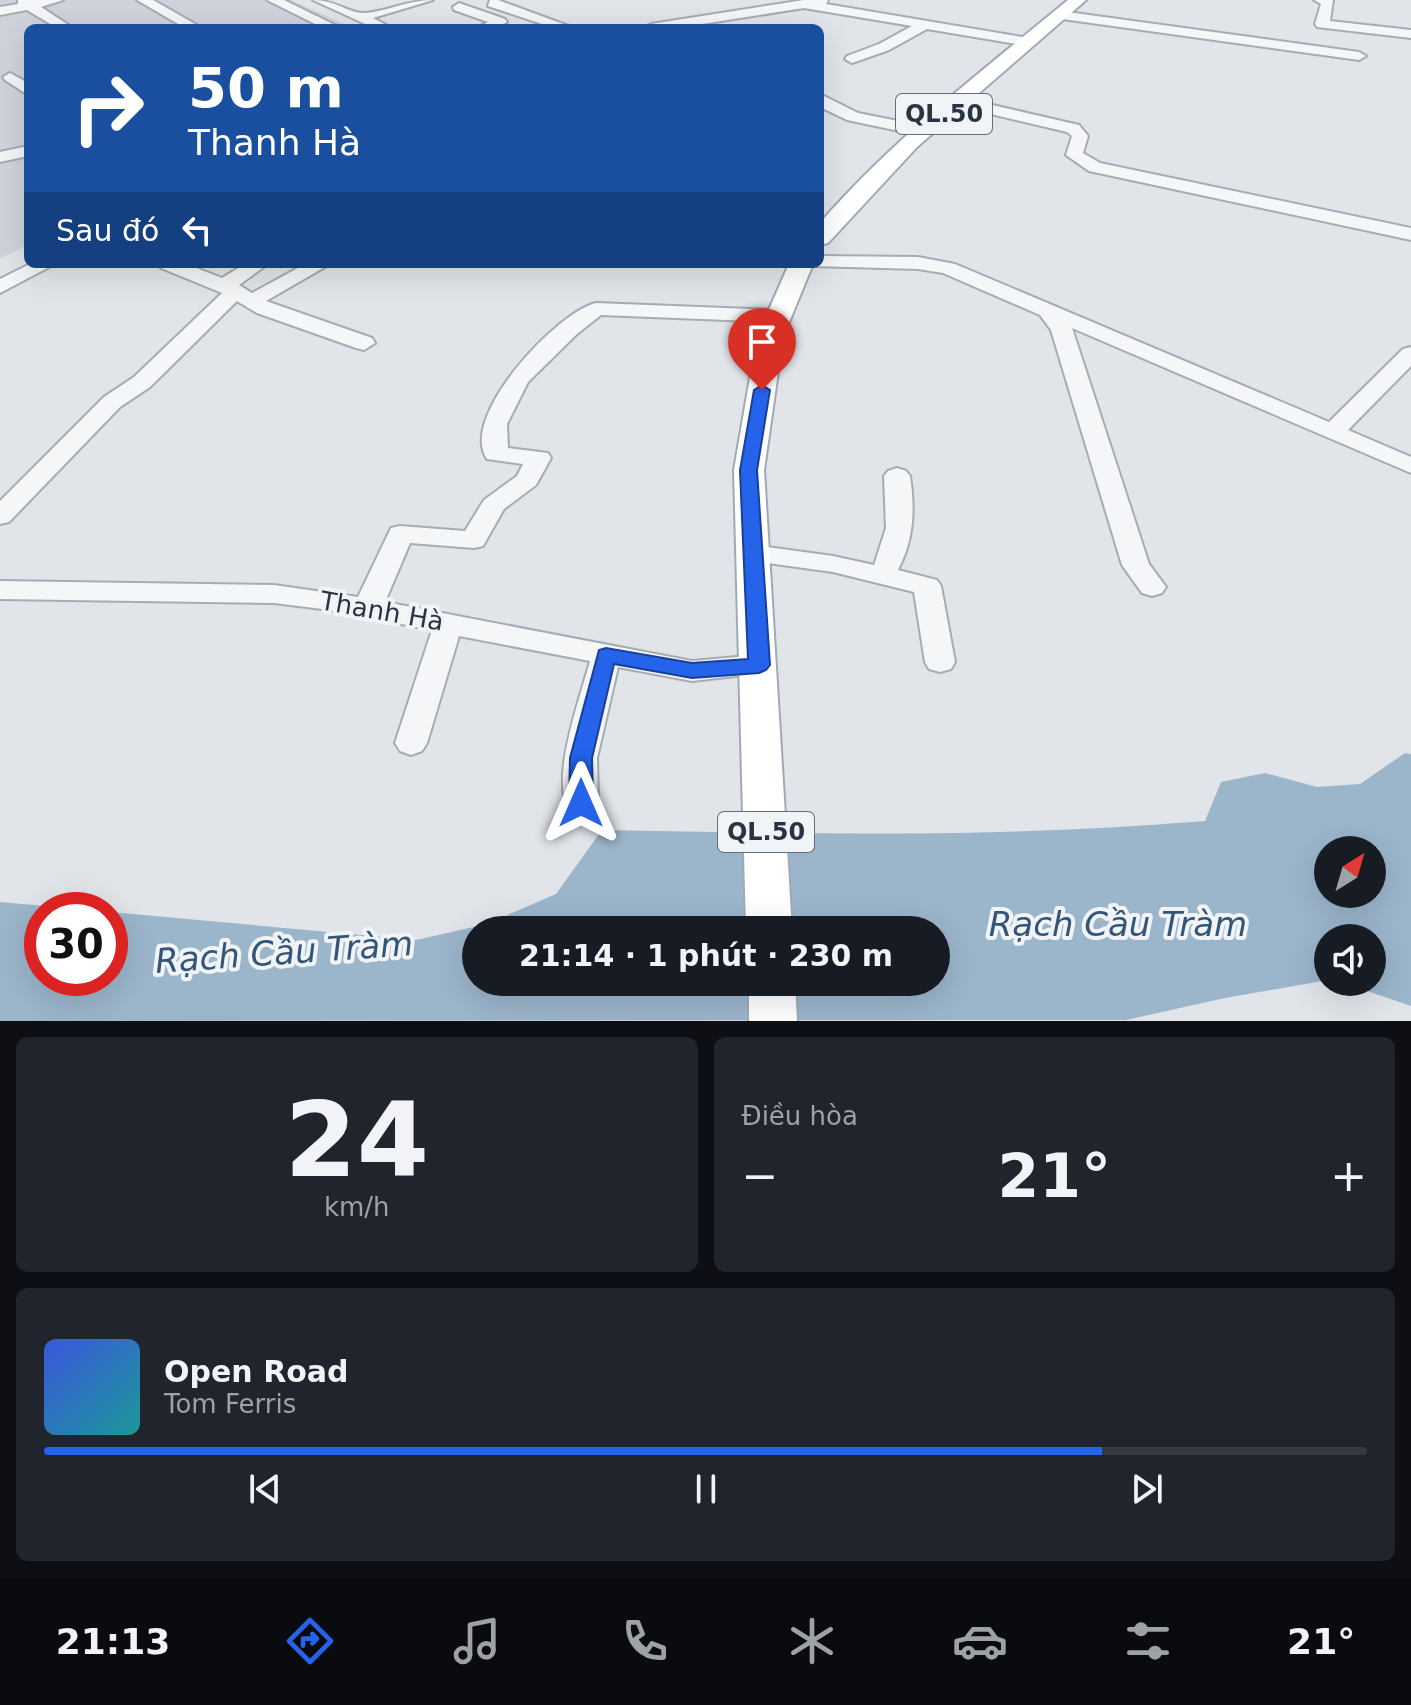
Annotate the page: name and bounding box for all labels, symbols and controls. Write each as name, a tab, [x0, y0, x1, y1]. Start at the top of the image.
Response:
text: 50 m	[188, 55, 344, 120]
icon: right	[56, 56, 160, 160]
road number: QL.50	[896, 94, 992, 134]
text: Thanh Hà	[188, 122, 361, 163]
icon: left	[175, 208, 219, 252]
text: Sau đó	[56, 213, 159, 248]
pin	[728, 308, 796, 390]
icon: arrive	[740, 320, 784, 364]
street label: Thanh Hà	[317, 585, 446, 637]
position arrow	[539, 761, 623, 845]
road number: QL.50	[718, 812, 814, 852]
north arrow	[1314, 836, 1386, 908]
map controls	[1314, 836, 1386, 996]
speed limit sign: 30	[24, 892, 128, 996]
water label: Rạch Cầu Tràm	[989, 904, 1247, 944]
water label: Rạch Cầu Tràm	[154, 923, 414, 981]
button: sound	[1314, 924, 1386, 996]
text: 21:14 · 1 phút · 230 m	[519, 938, 893, 973]
text: 24	[284, 1079, 429, 1201]
text: Điều hòa	[742, 1101, 858, 1131]
text: 21°	[998, 1141, 1111, 1211]
text: −	[742, 1150, 778, 1201]
text: +	[1330, 1150, 1367, 1201]
text: km/h	[324, 1192, 390, 1222]
text: Open Road	[164, 1354, 349, 1389]
text: Tom Ferris	[164, 1389, 296, 1419]
icon: previous	[243, 1467, 287, 1511]
icon: pause	[684, 1467, 728, 1511]
icon: next	[1125, 1467, 1169, 1511]
icon: directions	[282, 1613, 338, 1669]
icon: music	[449, 1613, 505, 1669]
icon: phone	[617, 1613, 673, 1669]
icon: climate	[784, 1613, 840, 1669]
icon: car	[952, 1613, 1008, 1669]
icon: filters	[1120, 1613, 1176, 1669]
text: 21:13	[56, 1621, 170, 1662]
text: 21°	[1287, 1621, 1355, 1662]

